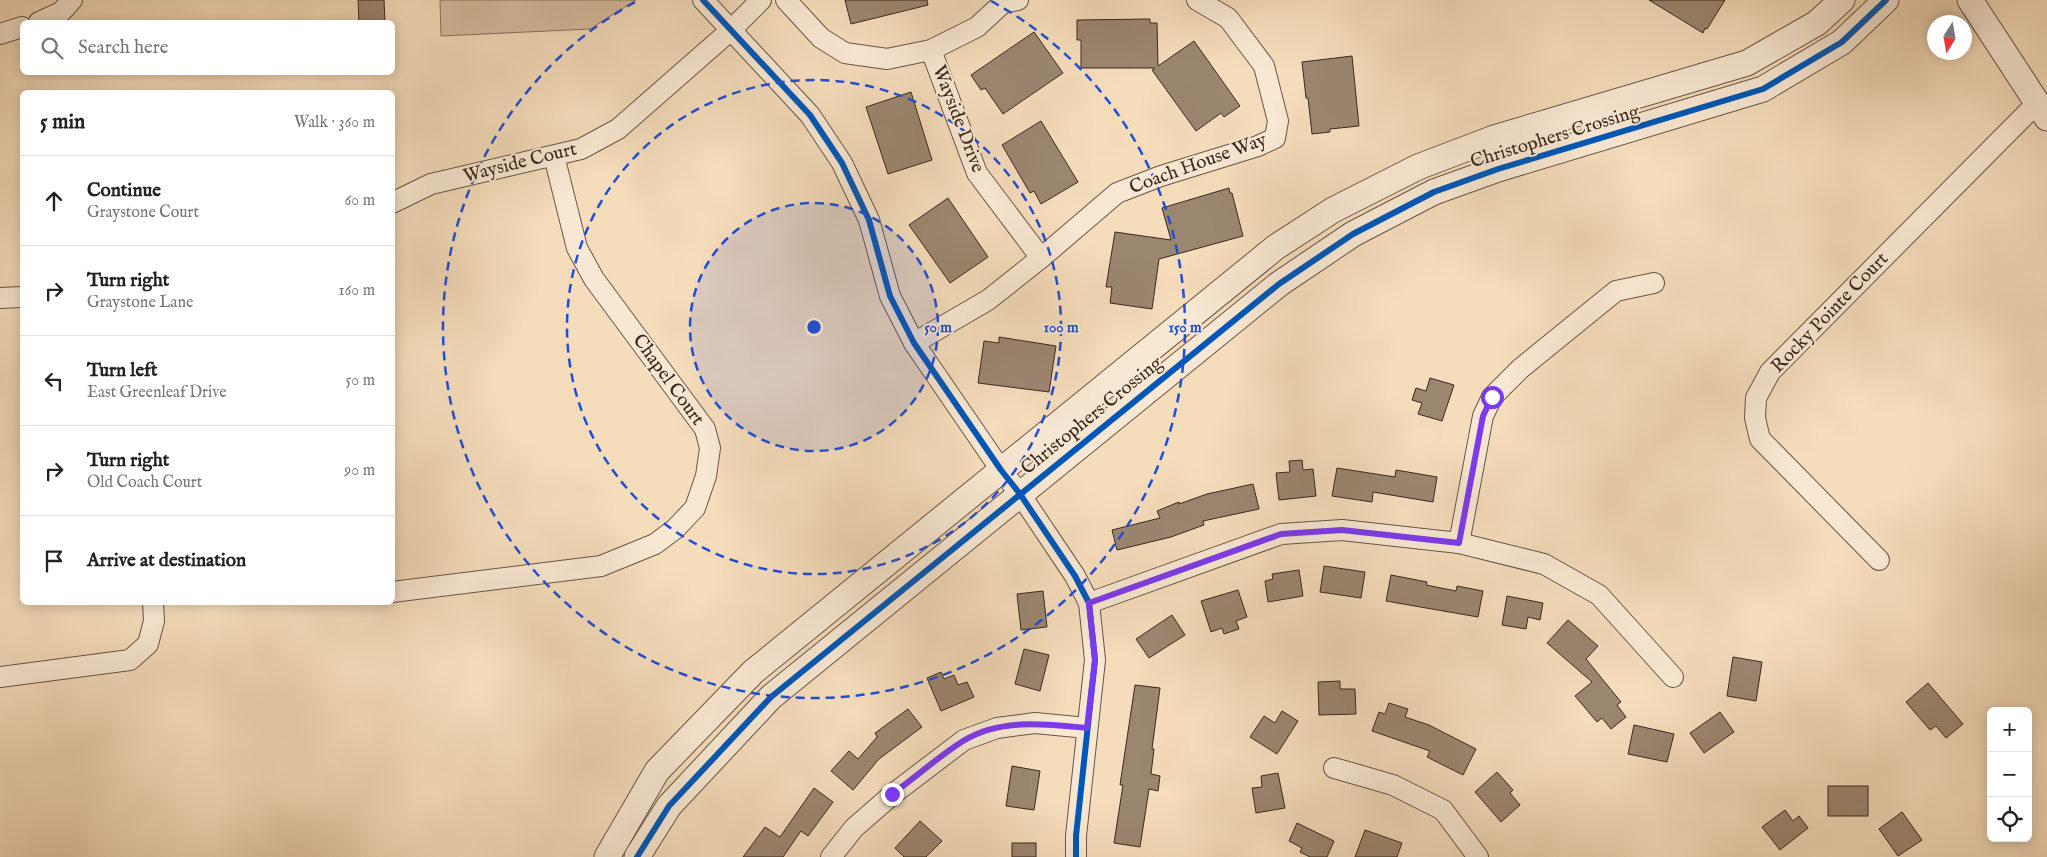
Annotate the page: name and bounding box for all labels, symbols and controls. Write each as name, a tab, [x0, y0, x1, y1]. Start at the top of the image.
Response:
north arrow	[1927, 15, 1972, 60]
search box	[20, 20, 395, 75]
icon: search	[38, 34, 66, 62]
text: Search here	[78, 36, 169, 60]
street label: Wayside Drive	[927, 62, 990, 176]
street label: Christophers Crossing	[1468, 100, 1643, 174]
text: 5 min	[40, 109, 85, 136]
text: Walk · 360 m	[294, 113, 375, 133]
street label: Coach House Way	[1126, 128, 1271, 200]
street label: Wayside Court	[461, 137, 580, 189]
text: Continue	[87, 179, 161, 203]
icon: ahead	[40, 187, 68, 215]
text: 60 m	[345, 191, 375, 211]
text: Graystone Court	[87, 203, 199, 223]
street label: Rocky Pointe Court	[1766, 247, 1894, 378]
text: Turn right	[87, 269, 169, 293]
icon: right	[40, 277, 68, 305]
text: 160 m	[339, 281, 375, 301]
text: Graystone Lane	[87, 293, 193, 313]
centre of rings	[805, 318, 823, 336]
text: 50 m	[924, 318, 952, 337]
text: 100 m	[1043, 318, 1079, 337]
text: 150 m	[1168, 318, 1202, 337]
street label: Chapel Court	[627, 330, 710, 431]
street label: Christophers Crossing	[1016, 351, 1168, 481]
text: Turn left	[87, 359, 158, 383]
icon: left	[40, 367, 68, 395]
text: 50 m	[346, 371, 375, 391]
text: East Greenleaf Drive	[87, 383, 227, 403]
route start	[1481, 386, 1504, 409]
text: Turn right	[87, 449, 169, 473]
icon: right	[40, 457, 68, 485]
text: 90 m	[344, 461, 375, 481]
text: Old Coach Court	[87, 473, 202, 493]
icon: arrive	[40, 547, 68, 575]
text: Arrive at destination	[87, 549, 246, 573]
map controls	[1987, 707, 2032, 842]
button: +	[1987, 707, 2032, 752]
button: −	[1987, 752, 2032, 797]
route end	[881, 783, 904, 806]
button: locate	[1987, 797, 2032, 842]

